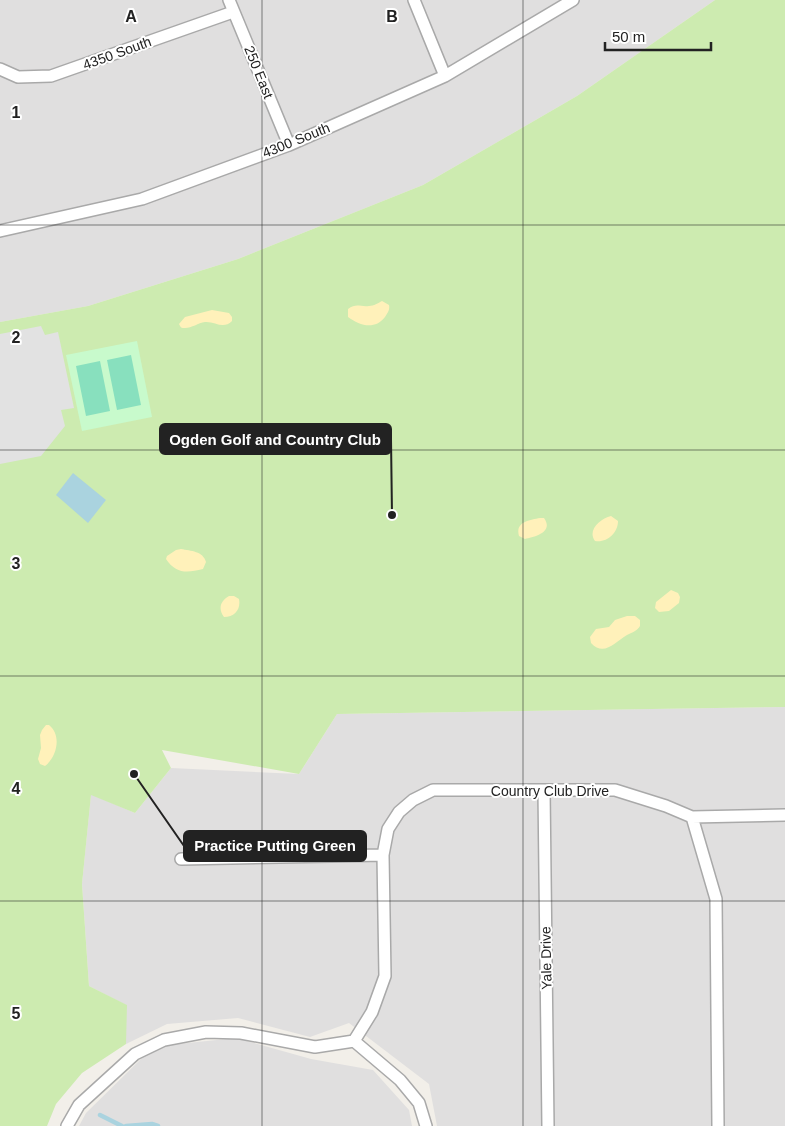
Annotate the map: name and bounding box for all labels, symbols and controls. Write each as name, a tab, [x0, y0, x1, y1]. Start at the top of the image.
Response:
text: A	[125, 8, 137, 25]
text: B	[386, 8, 398, 25]
scale bar	[605, 20, 711, 52]
text: 50 m	[612, 28, 645, 45]
street label: 4350 South	[81, 33, 153, 73]
street label: 250 East	[241, 43, 277, 101]
text: 1	[12, 104, 21, 121]
street label: 4300 South	[260, 119, 332, 161]
text: 2	[12, 329, 21, 346]
callout: Ogden Golf and Country Club	[160, 424, 391, 454]
text: Ogden Golf and Country Club	[169, 431, 381, 448]
text: 3	[12, 555, 21, 572]
text: 4	[12, 780, 21, 797]
street label: Country Club Drive	[491, 783, 609, 799]
callout: Practice Putting Green	[184, 831, 366, 861]
text: Practice Putting Green	[194, 837, 356, 854]
street label: Yale Drive	[537, 926, 555, 990]
text: 5	[12, 1005, 21, 1022]

